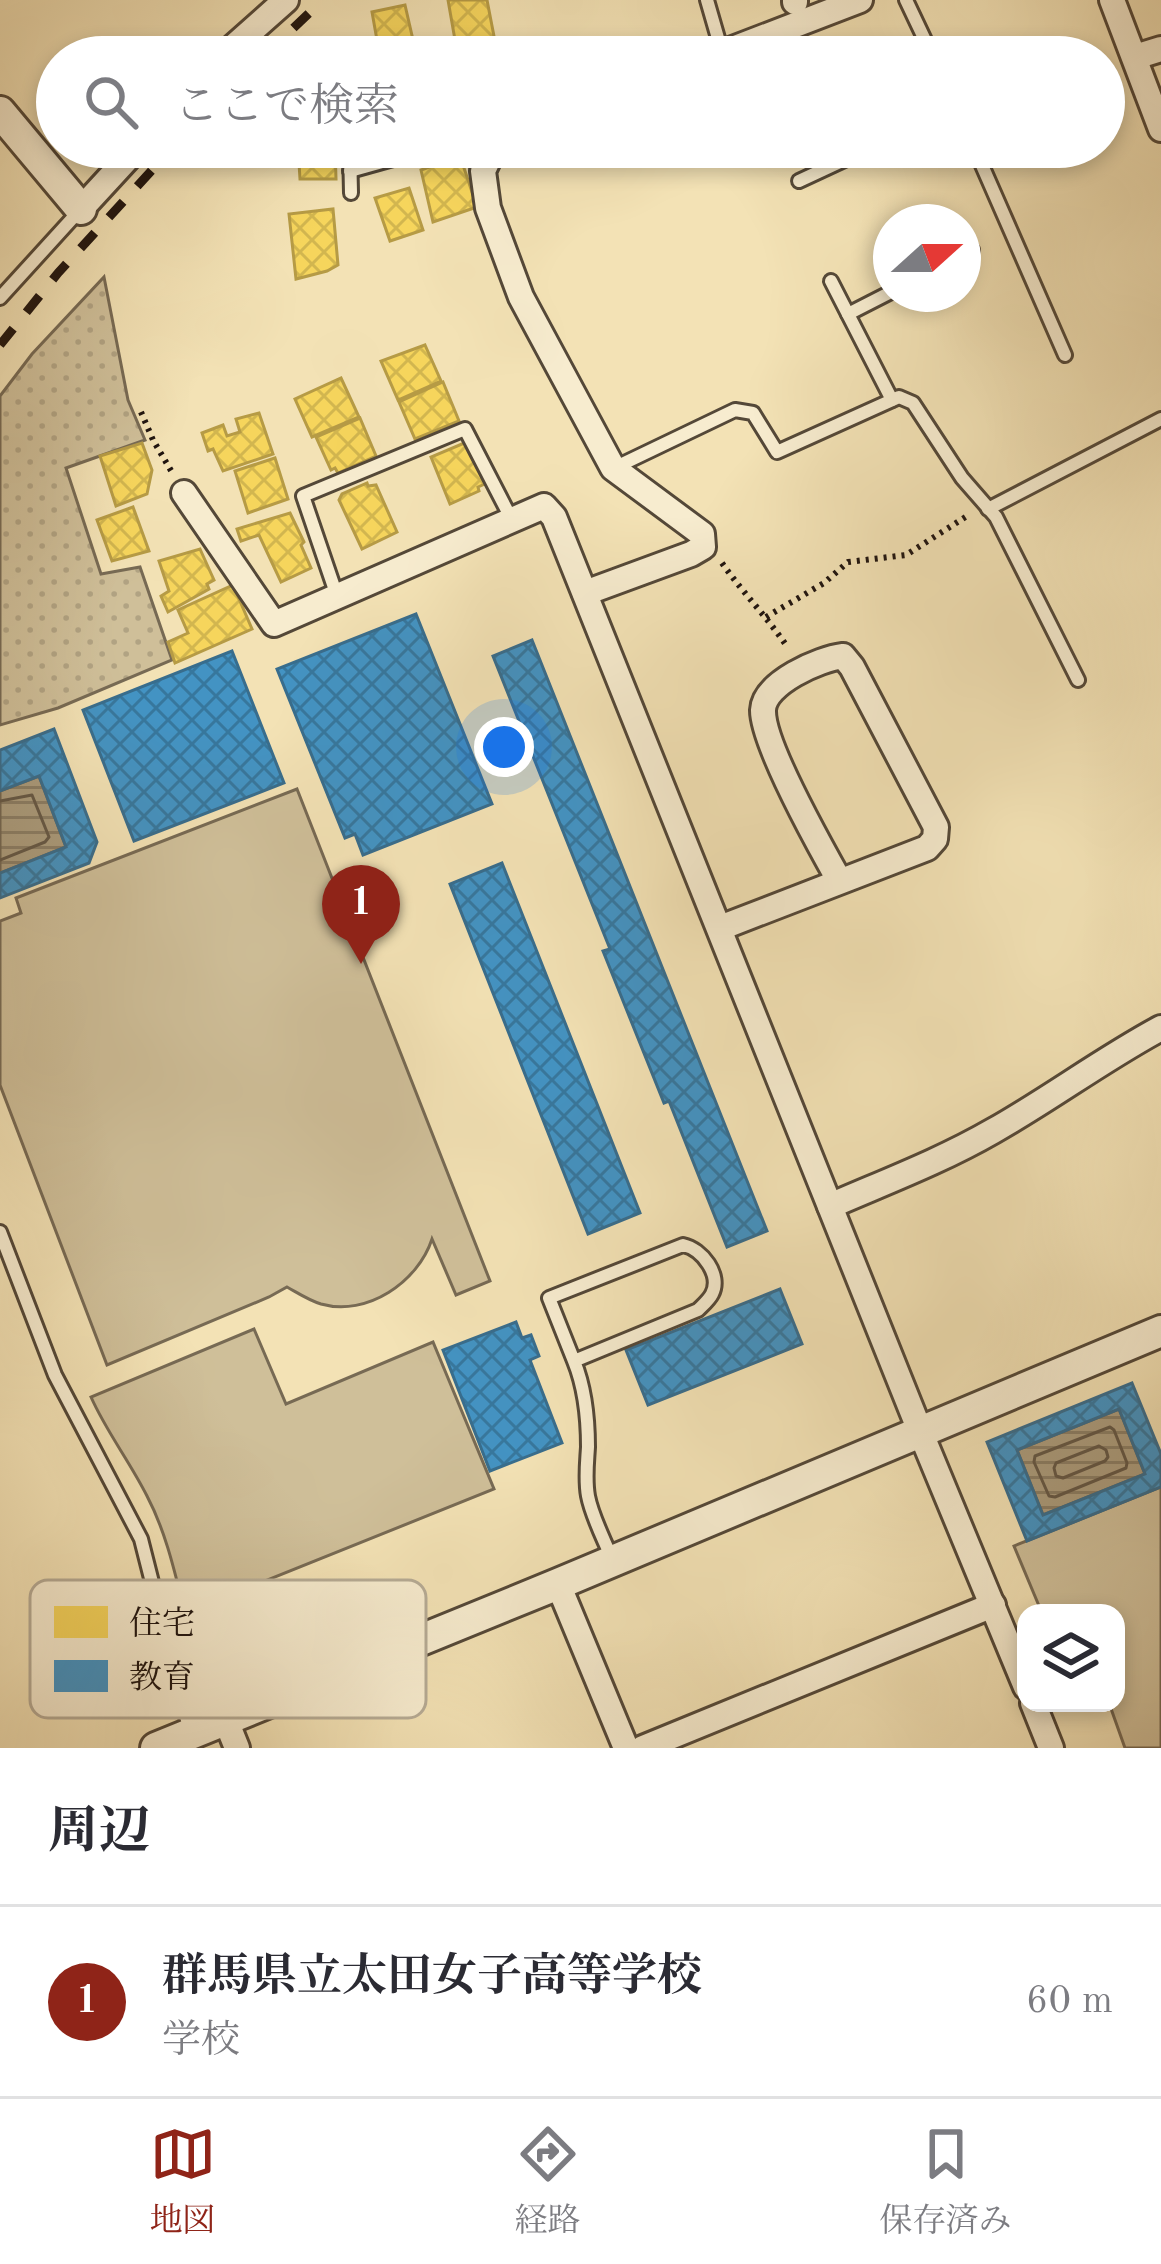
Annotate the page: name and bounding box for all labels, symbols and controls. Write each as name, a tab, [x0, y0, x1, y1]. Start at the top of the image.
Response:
search box	[36, 36, 1125, 168]
icon: search	[78, 69, 144, 135]
text: ここで検索	[174, 86, 399, 131]
north arrow	[873, 204, 981, 312]
your location	[474, 717, 534, 777]
pin: 1	[322, 865, 400, 964]
legend	[30, 1580, 426, 1718]
map controls	[1017, 1604, 1125, 1712]
button: layers	[1017, 1604, 1125, 1712]
text: 住宅	[129, 1606, 195, 1642]
text: 教育	[129, 1660, 195, 1696]
text: 周辺	[48, 1808, 150, 1859]
text: 群馬県立太田女子高等学校	[162, 1956, 702, 2001]
text: 1	[76, 1982, 98, 2021]
text: 60 m	[1026, 1982, 1113, 2021]
text: 学校	[162, 2022, 240, 2061]
tab: 地図	[150, 2121, 216, 2243]
tab: 経路	[515, 2121, 581, 2243]
tab: 保存済み	[880, 2121, 1012, 2243]

